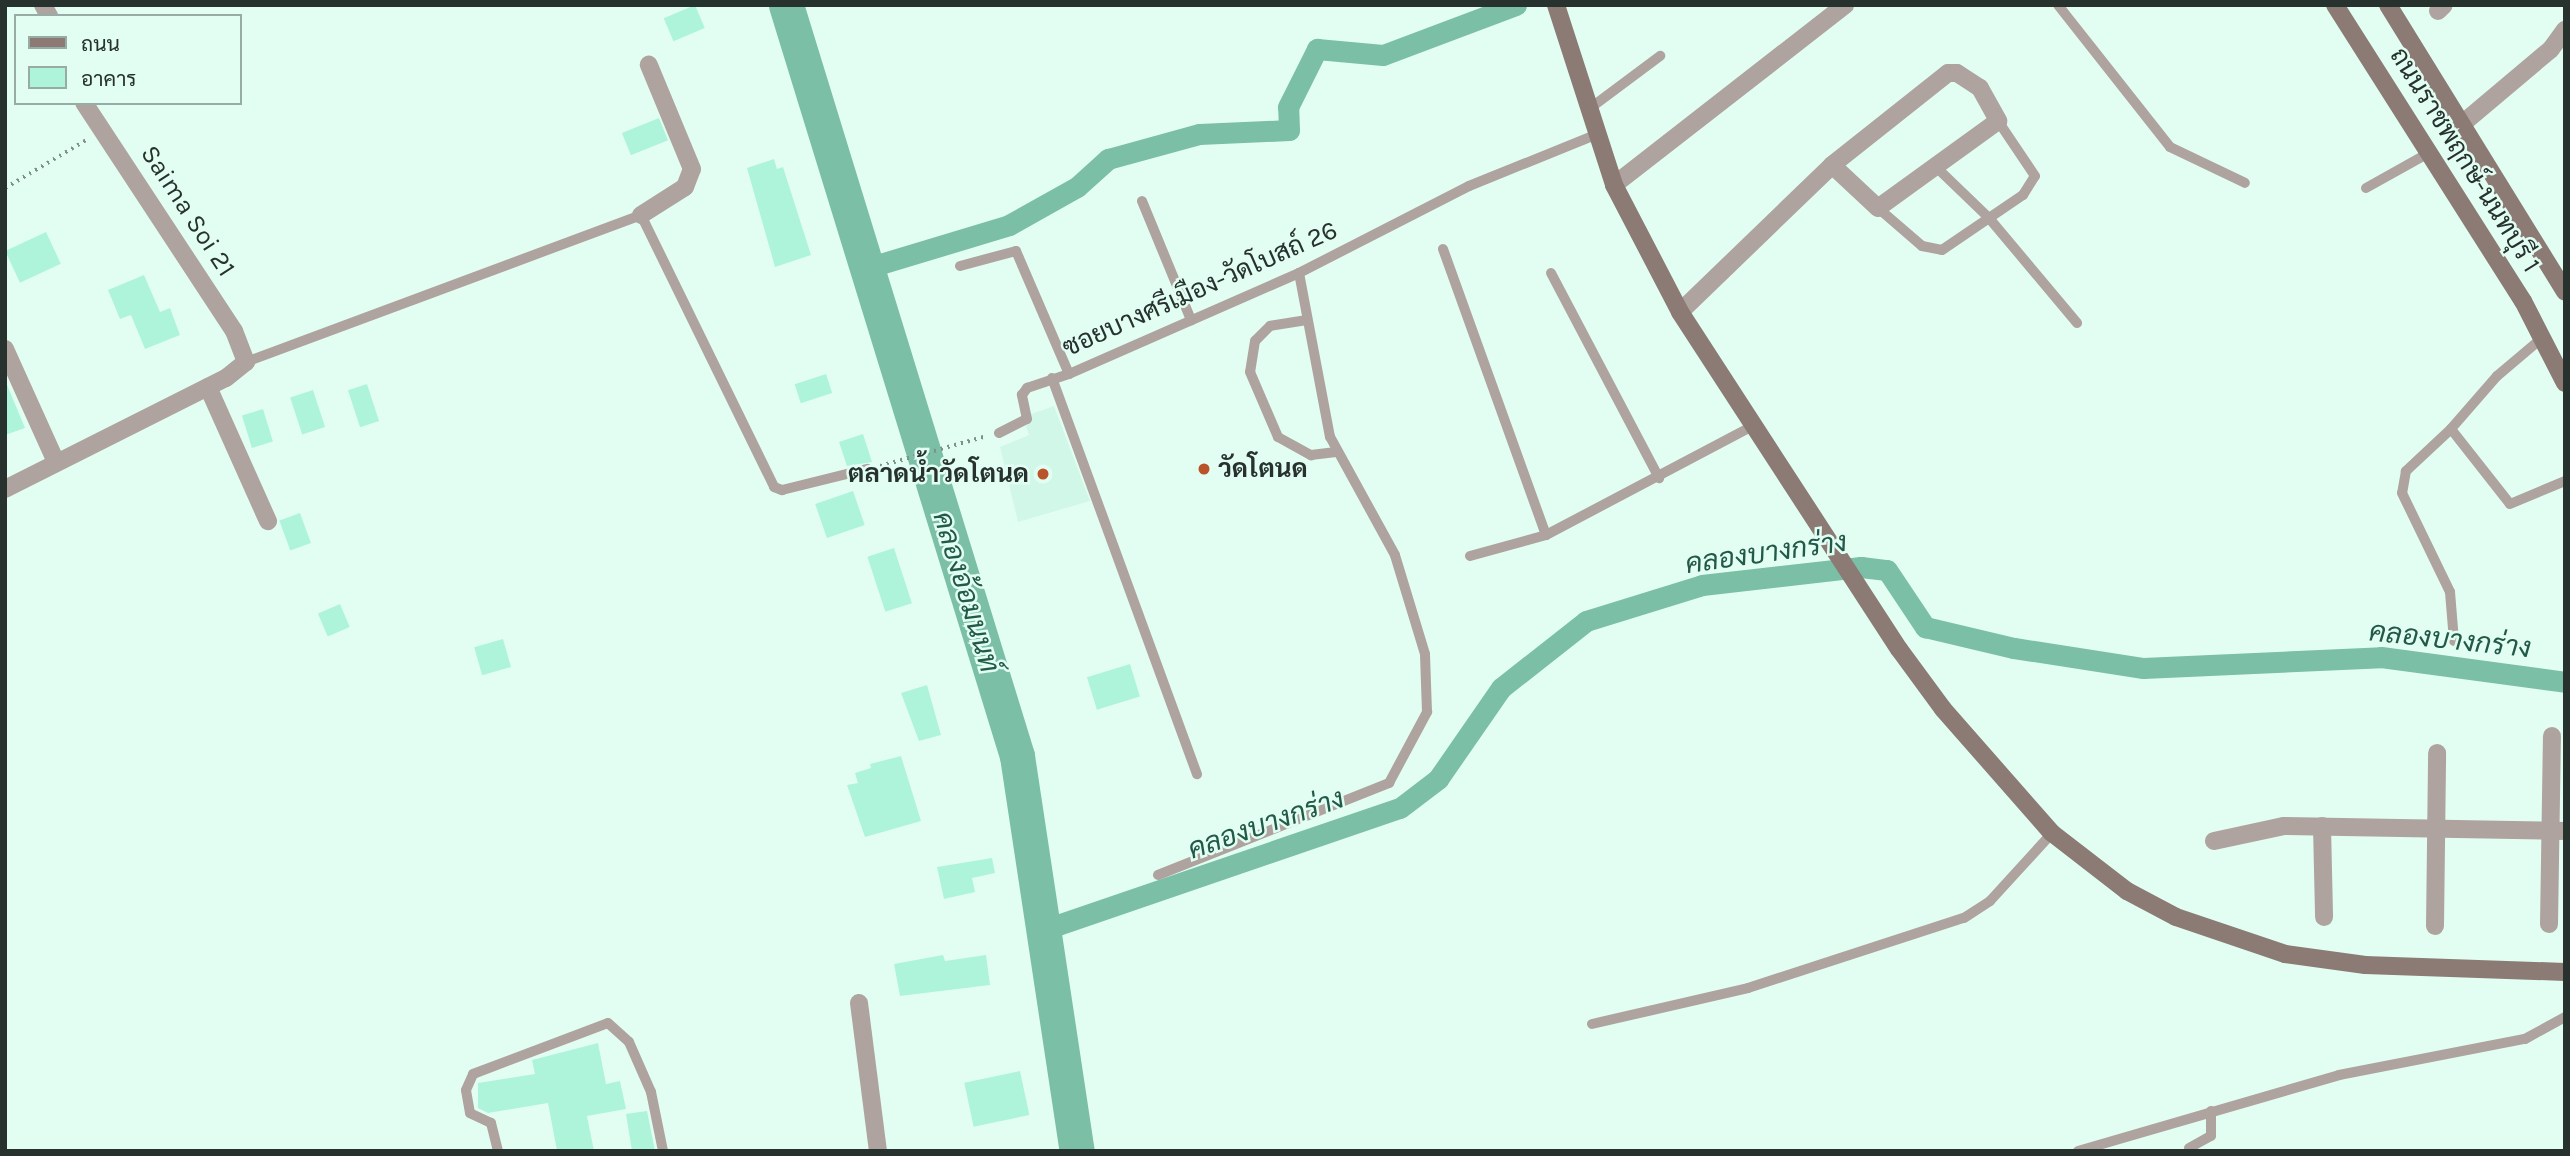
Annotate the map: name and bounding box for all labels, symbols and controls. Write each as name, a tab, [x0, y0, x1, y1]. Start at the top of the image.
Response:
legend	[14, 14, 242, 105]
text: ถนน	[81, 32, 120, 56]
street label: ถนนราชพฤกษ์-นนทบุรี 1	[2383, 42, 2547, 278]
text: อาคาร	[81, 67, 137, 91]
street label: Saima Soi 21	[134, 140, 242, 282]
street label: ซอยบางศรีเมือง-วัดโบสถ์ 26	[1058, 214, 1342, 364]
place label: วัดโตนด	[1218, 453, 1308, 485]
place label: ตลาดน้ำวัดโตนด	[848, 458, 1029, 490]
marker: วัดโตนด	[1196, 461, 1212, 477]
marker: ตลาดน้ำวัดโตนด	[1035, 466, 1051, 482]
water label: คลองอ้อมนนท์	[926, 508, 1006, 676]
water label: คลองบางกร่าง	[1683, 525, 1849, 581]
water label: คลองบางกร่าง	[2367, 615, 2533, 665]
water label: คลองบางกร่าง	[1184, 782, 1348, 866]

